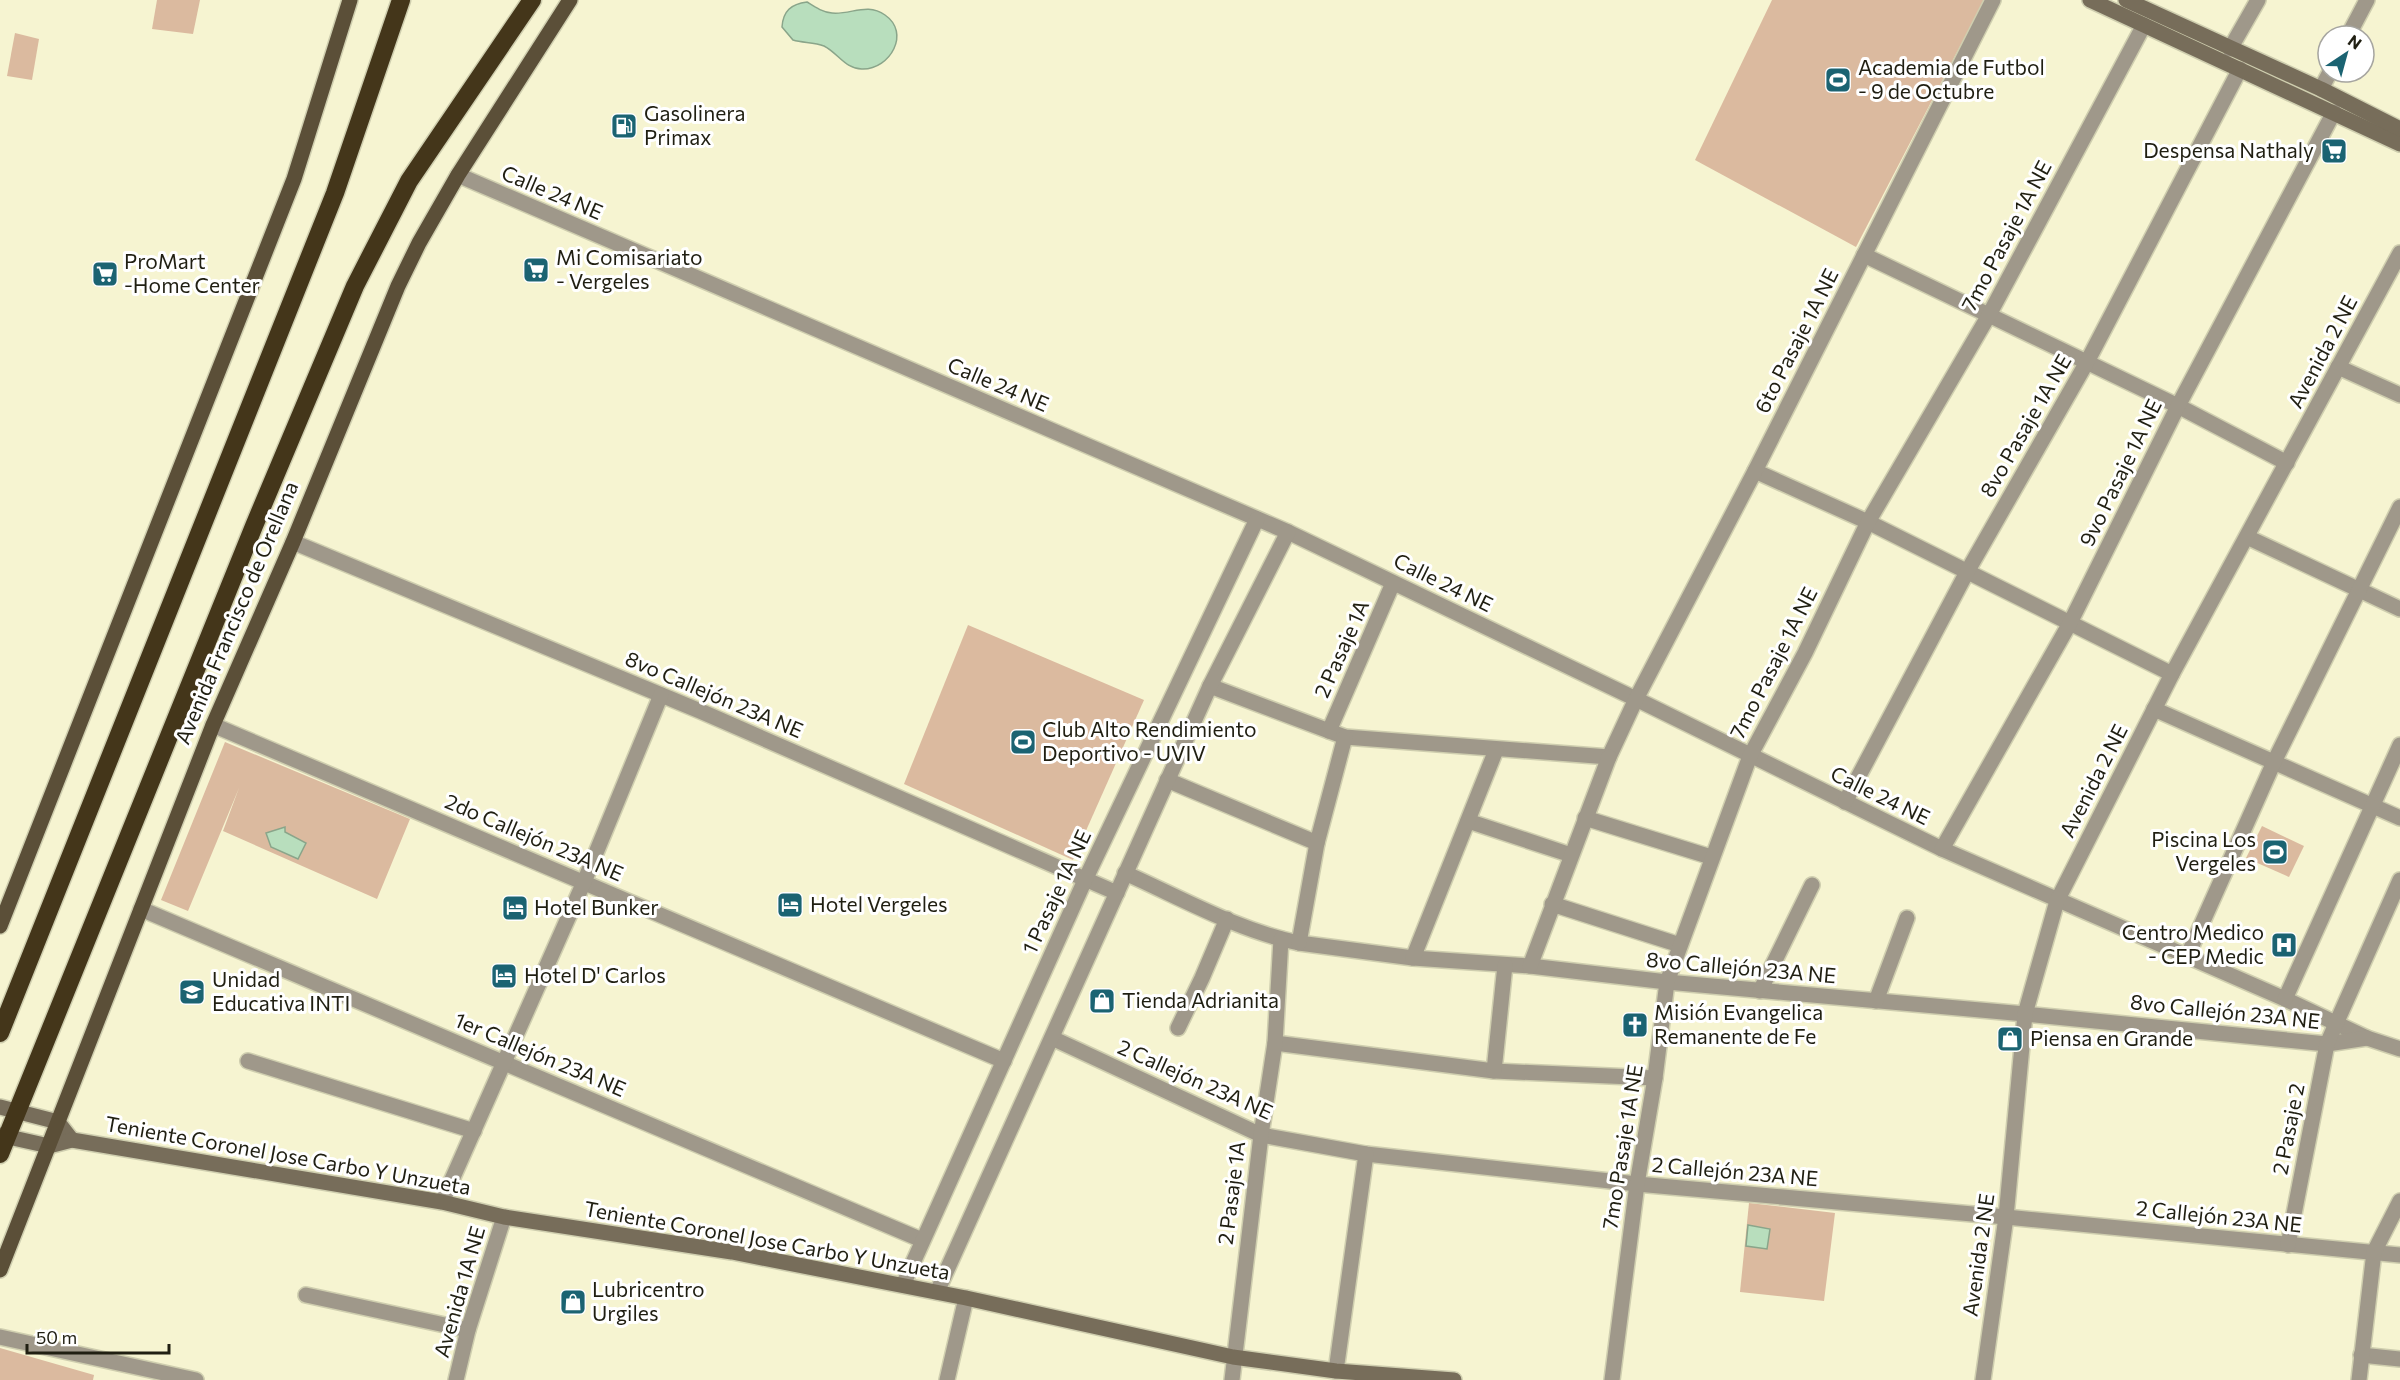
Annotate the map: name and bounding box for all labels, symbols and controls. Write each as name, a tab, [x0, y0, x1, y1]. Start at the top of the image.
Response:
north arrow	[2316, 24, 2376, 84]
text: N	[2345, 30, 2366, 53]
place label: Academia de Futbol - 9 de Octubre	[1858, 54, 2045, 103]
sports icon: Academia de Futbol - 9 de Octubre	[1823, 65, 1853, 95]
place label: Gasolinera Primax	[644, 100, 745, 149]
fuel station icon: Gasolinera Primax	[609, 111, 639, 141]
supermarket icon: Despensa Nathaly	[2319, 136, 2349, 166]
place label: Despensa Nathaly	[2143, 137, 2314, 162]
street label: 7mo Pasaje 1A NE	[1956, 156, 2056, 315]
street label: Calle 24 NE	[498, 159, 607, 224]
place label: Mi Comisariato - Vergeles	[556, 244, 703, 293]
place label: ProMart -Home Center	[124, 248, 260, 297]
supermarket icon: Mi Comisariato - Vergeles	[521, 255, 551, 285]
supermarket icon: ProMart -Home Center	[90, 259, 120, 289]
street label: 6to Pasaje 1A NE	[1748, 264, 1843, 417]
street label: Avenida 2 NE	[2282, 291, 2362, 412]
street label: 8vo Pasaje 1A NE	[1974, 349, 2076, 501]
street label: Calle 24 NE	[944, 351, 1053, 416]
street label: 9vo Pasaje 1A NE	[2073, 395, 2166, 550]
street label: Avenida Francisco de Orellana	[169, 477, 302, 748]
street label: Calle 24 NE	[1390, 547, 1497, 616]
street label: 7mo Pasaje 1A NE	[1724, 582, 1822, 742]
street label: 2 Pasaje 1A	[1308, 596, 1373, 701]
street label: 8vo Callejón 23A NE	[622, 645, 807, 742]
place label: Club Alto Rendimiento Deportivo - UVIV	[1042, 716, 1257, 765]
street label: Avenida 2 NE	[2053, 720, 2132, 841]
sports icon: Club Alto Rendimiento Deportivo - UVIV	[1008, 727, 1038, 757]
street label: Calle 24 NE	[1827, 760, 1934, 829]
street label: 2do Callejón 23A NE	[442, 788, 628, 886]
street label: 1 Pasaje 1A NE	[1016, 825, 1095, 957]
place label: Piscina Los Vergeles	[2151, 826, 2256, 875]
sports icon: Piscina Los Vergeles	[2260, 837, 2290, 867]
hotel icon: Hotel Vergeles	[775, 890, 805, 920]
place label: Hotel Vergeles	[810, 891, 948, 916]
hotel icon: Hotel Bunker	[500, 893, 530, 923]
place label: Hotel Bunker	[534, 894, 659, 919]
place label: Centro Medico - CEP Medic	[2122, 919, 2264, 968]
hospital icon: Centro Medico - CEP Medic	[2269, 930, 2299, 960]
street label: 8vo Callejón 23A NE	[1645, 946, 1837, 987]
hotel icon: Hotel D' Carlos	[489, 961, 519, 991]
place label: Hotel D' Carlos	[524, 962, 666, 987]
place label: Unidad Educativa INTI	[212, 966, 350, 1015]
school or university icon: Unidad Educativa INTI	[177, 977, 207, 1007]
shop icon: Tienda Adrianita	[1087, 986, 1117, 1016]
place label: Tienda Adrianita	[1122, 987, 1279, 1012]
street label: 8vo Callejón 23A NE	[2129, 988, 2321, 1033]
place label: Misión Evangelica Remanente de Fe	[1654, 999, 1823, 1048]
street label: 1er Callejón 23A NE	[451, 1006, 630, 1101]
church icon: Misión Evangelica Remanente de Fe	[1620, 1010, 1650, 1040]
shop icon: Piensa en Grande	[1995, 1024, 2025, 1054]
place label: Piensa en Grande	[2030, 1025, 2193, 1050]
street label: 2 Callejón 23A NE	[1114, 1033, 1277, 1124]
street label: 7mo Pasaje 1A NE	[1596, 1063, 1647, 1231]
street label: 2 Pasaje 2	[2266, 1081, 2309, 1176]
street label: Teniente Coronel Jose Carbo Y Unzueta	[104, 1110, 473, 1199]
street label: 2 Pasaje 1A	[1212, 1140, 1249, 1246]
street label: 2 Callejón 23A NE	[1651, 1151, 1819, 1190]
street label: Avenida 2 NE	[1957, 1192, 1999, 1318]
street label: 2 Callejón 23A NE	[2135, 1194, 2303, 1237]
street label: Teniente Coronel Jose Carbo Y Unzueta	[583, 1195, 952, 1284]
street label: Avenida 1A NE	[428, 1223, 489, 1360]
place label: Lubricentro Urgiles	[592, 1276, 705, 1325]
shop icon: Lubricentro Urgiles	[558, 1287, 588, 1317]
scale bar	[27, 1317, 170, 1355]
text: 50 m	[36, 1326, 77, 1348]

